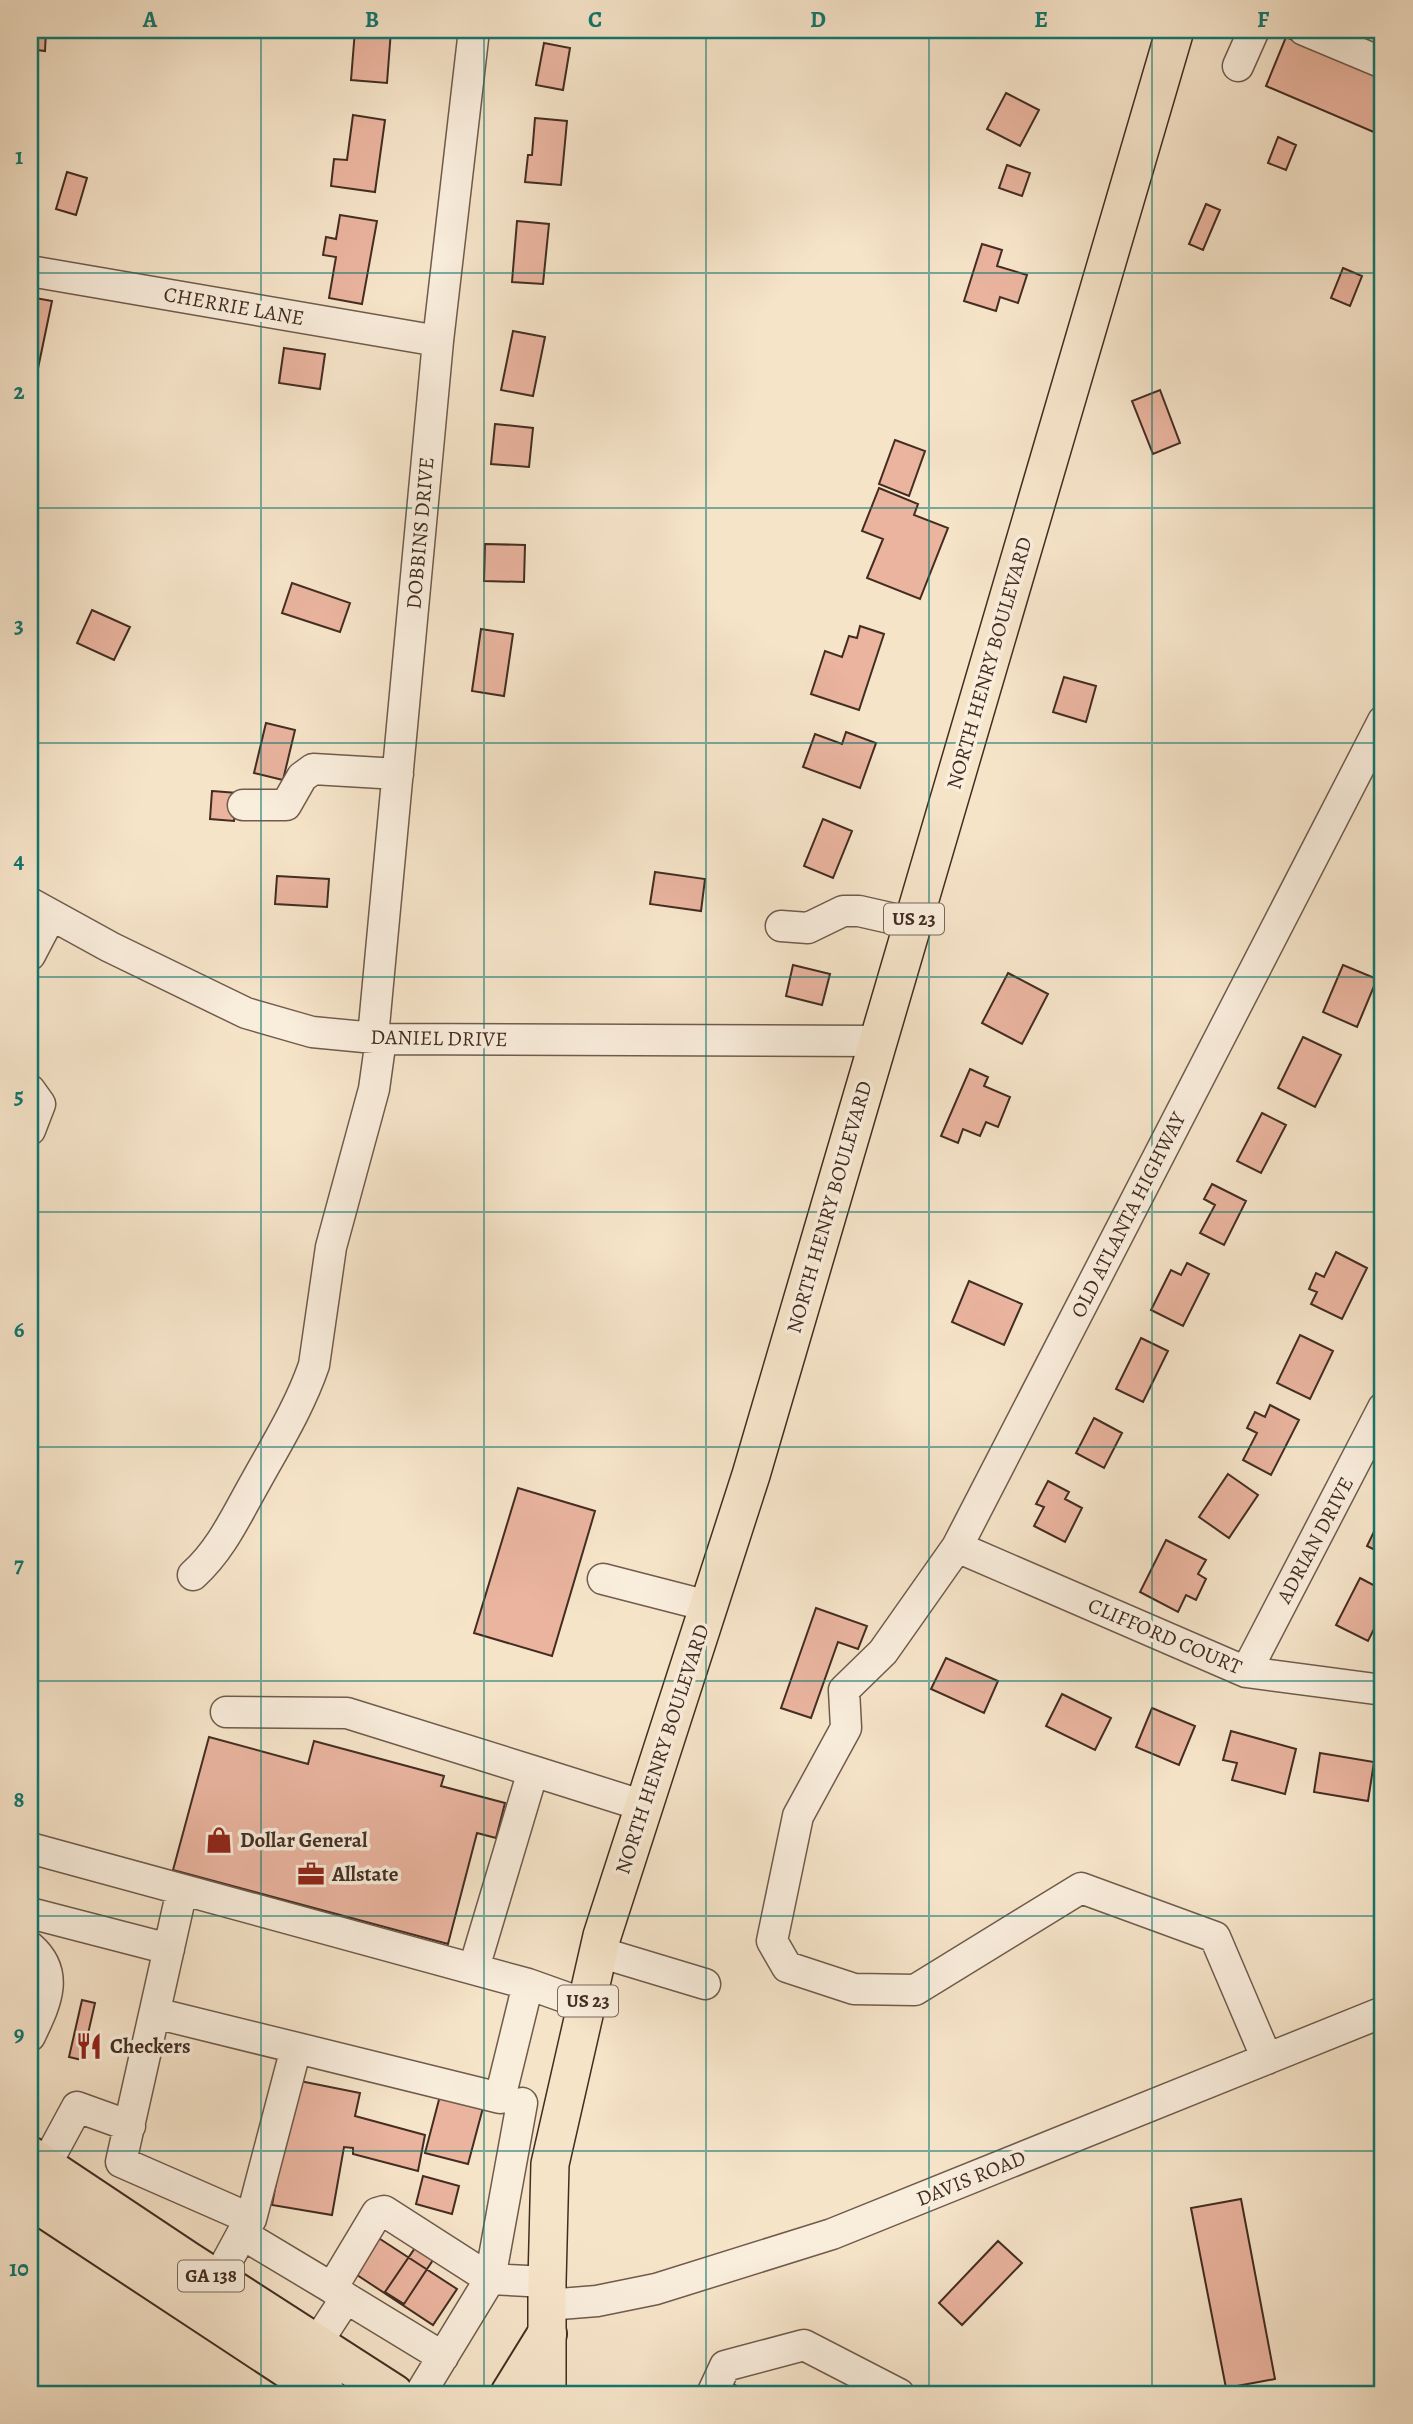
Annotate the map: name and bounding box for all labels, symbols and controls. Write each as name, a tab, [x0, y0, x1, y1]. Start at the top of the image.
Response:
text: A	[142, 4, 158, 35]
text: B	[365, 4, 379, 35]
text: C	[588, 4, 602, 35]
text: D	[810, 4, 826, 35]
text: E	[1034, 4, 1048, 35]
text: F	[1257, 4, 1270, 35]
text: 1	[15, 141, 23, 172]
street label: CHERRIE LANE	[162, 280, 306, 332]
text: 2	[13, 376, 25, 407]
street label: DOBBINS DRIVE	[399, 456, 441, 610]
street label: NORTH HENRY BOULEVARD	[940, 534, 1038, 792]
text: 3	[14, 610, 24, 641]
text: 4	[14, 845, 25, 876]
road number: US 23	[884, 903, 944, 934]
street label: DANIEL DRIVE	[370, 1023, 508, 1053]
street label: NORTH HENRY BOULEVARD	[780, 1078, 878, 1336]
text: 5	[14, 1080, 24, 1111]
street label: OLD ATLANTA HIGHWAY	[1064, 1107, 1192, 1322]
text: 6	[14, 1314, 25, 1345]
street label: ADRIAN DRIVE	[1270, 1472, 1360, 1609]
text: 7	[14, 1549, 24, 1580]
street label: CLIFFORD COURT	[1084, 1591, 1247, 1681]
street label: NORTH HENRY BOULEVARD	[608, 1620, 716, 1878]
text: 8	[13, 1784, 25, 1815]
shop icon: Dollar General	[204, 1825, 234, 1855]
place label: Dollar General	[240, 1826, 368, 1854]
office icon: Allstate	[296, 1859, 326, 1889]
place label: Allstate	[331, 1860, 399, 1888]
road number: US 23	[558, 1985, 618, 2016]
text: 9	[14, 2018, 24, 2049]
restaurant icon: Checkers	[74, 2031, 104, 2061]
place label: Checkers	[110, 2032, 191, 2060]
street label: DAVIS ROAD	[912, 2143, 1030, 2213]
text: 10	[9, 2253, 29, 2284]
road number: GA 138	[178, 2260, 244, 2292]

